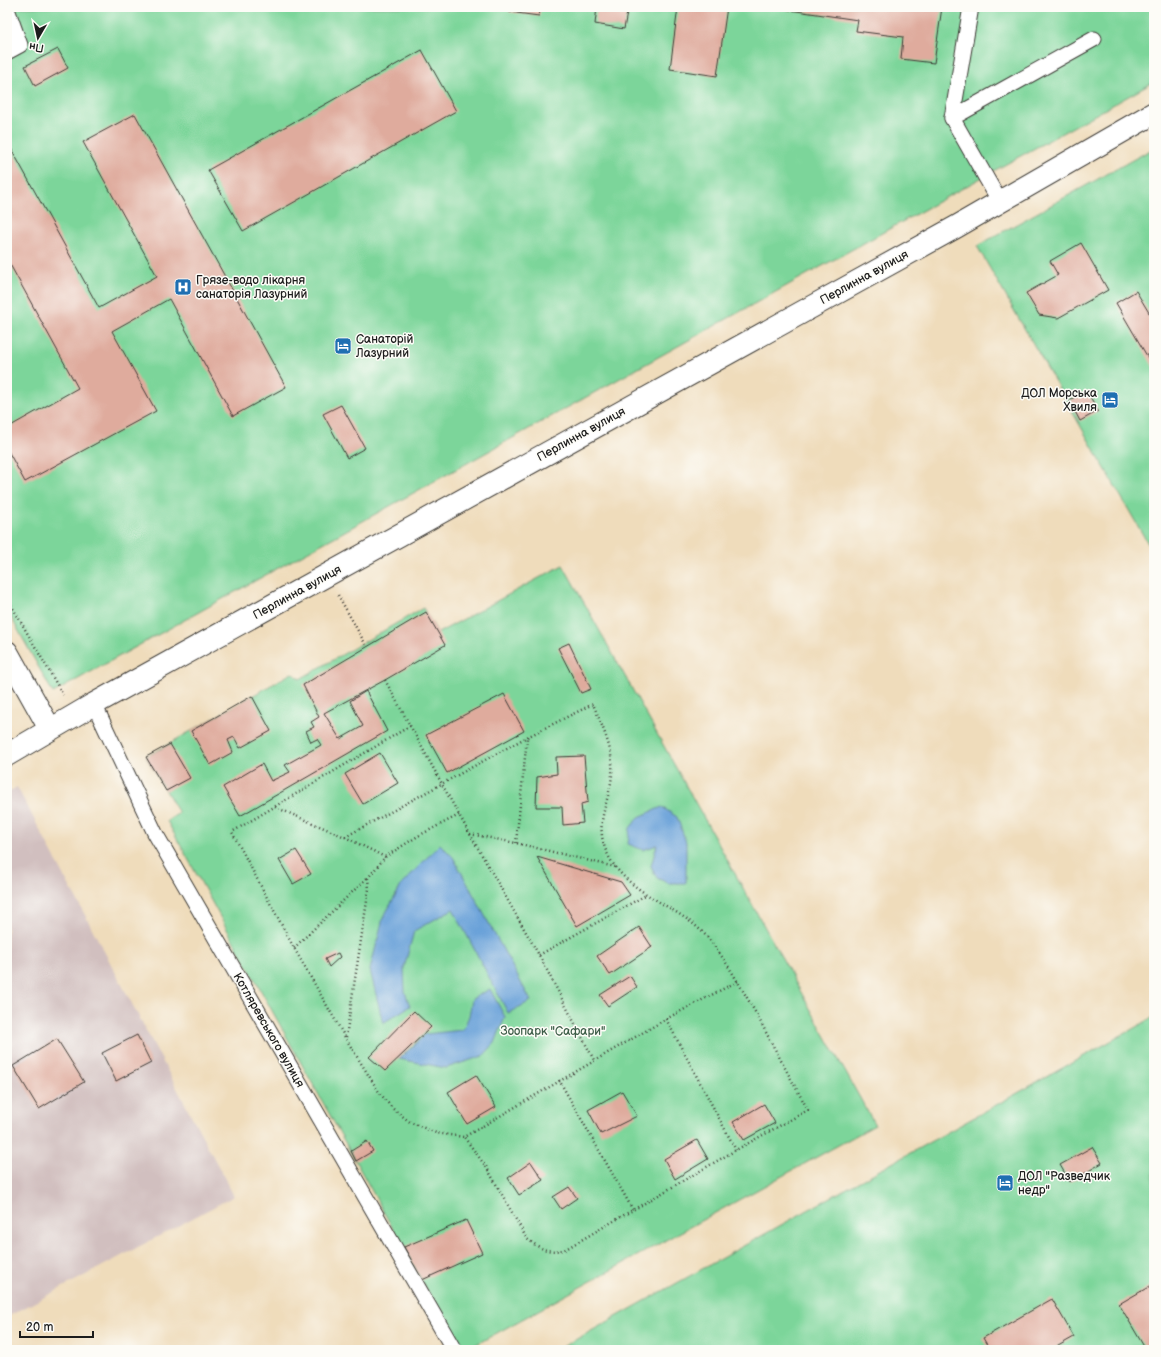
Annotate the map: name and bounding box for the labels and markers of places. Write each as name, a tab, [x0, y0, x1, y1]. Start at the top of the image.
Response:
place label: Грязе-водо лікарня санаторія Лазурний	[196, 273, 307, 302]
hospital icon: Грязе-водо лікарня санаторія Лазурний	[173, 277, 193, 297]
place label: Санаторій Лазурний	[355, 332, 413, 361]
hotel icon: Санаторій Лазурний	[333, 336, 353, 356]
place label: ДОЛ Морська Хвиля	[1021, 386, 1097, 415]
hotel icon: ДОЛ Морська Хвиля	[1100, 390, 1120, 410]
place label: ДОЛ "Разведчик недр"	[1018, 1169, 1111, 1198]
hotel icon: ДОЛ "Разведчик недр"	[995, 1173, 1015, 1193]

